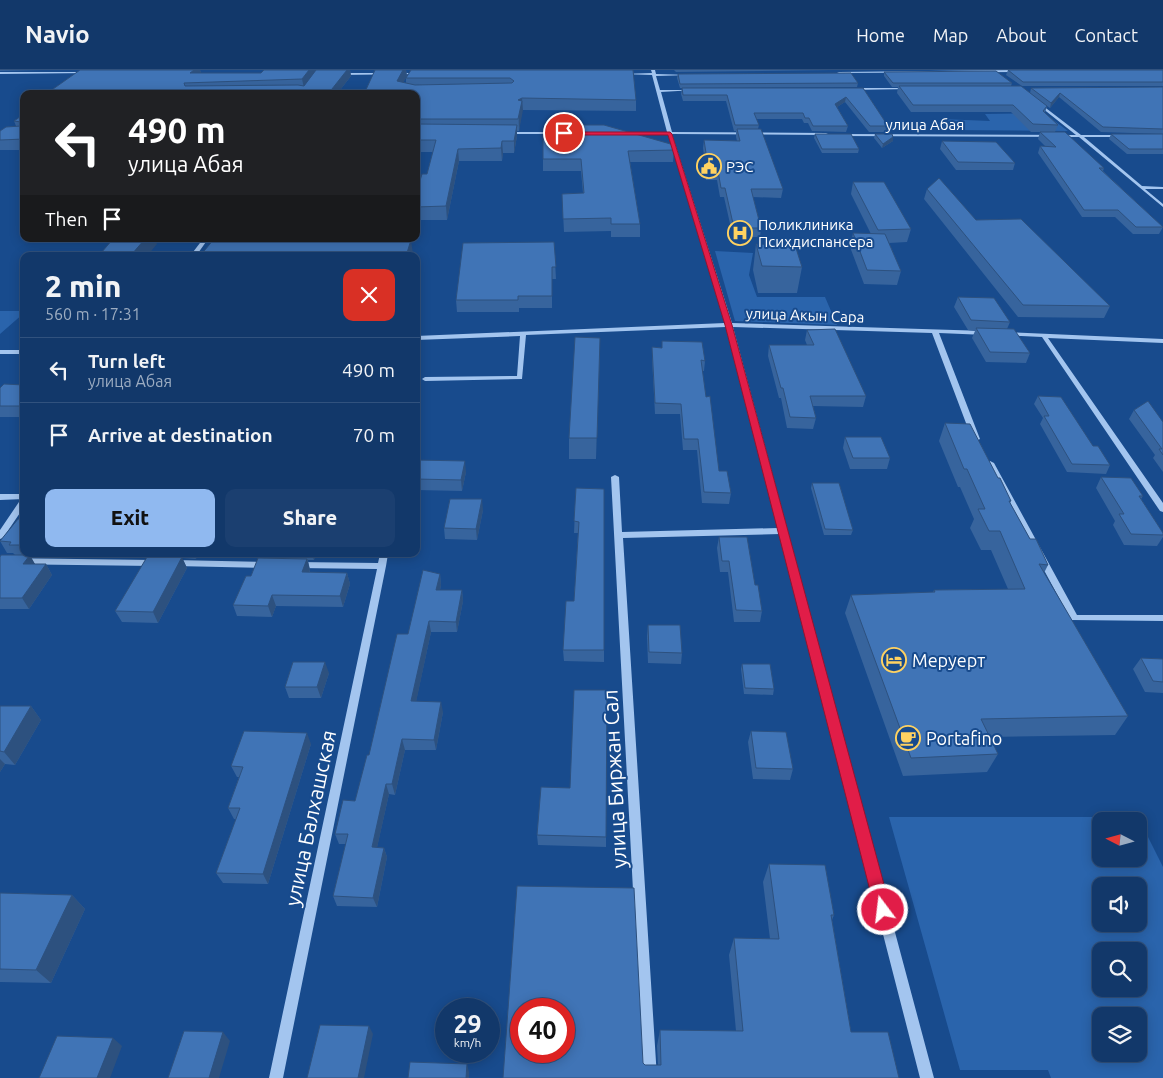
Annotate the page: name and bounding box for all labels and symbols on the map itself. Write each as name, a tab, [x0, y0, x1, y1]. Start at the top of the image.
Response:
pin	[543, 112, 585, 154]
street label: улица Абая	[886, 116, 964, 133]
public building icon: РЭС	[696, 153, 722, 179]
place label: РЭС	[726, 158, 753, 175]
place label: Поликлиника Психдиспансера	[758, 216, 874, 250]
hospital icon: Поликлиника Психдиспансера	[727, 220, 753, 246]
street label: улица Акын Сара	[745, 304, 865, 326]
hotel icon: Меруерт	[881, 647, 907, 673]
place label: Меруерт	[912, 650, 985, 670]
street label: улица Биржан Сал	[597, 689, 631, 869]
cafe icon: Portafino	[895, 725, 921, 751]
street label: улица Балхашская	[280, 728, 340, 908]
place label: Portafino	[926, 728, 1002, 748]
north arrow	[1092, 812, 1148, 868]
position arrow	[856, 883, 908, 935]
speed limit sign: 40	[510, 998, 575, 1063]

